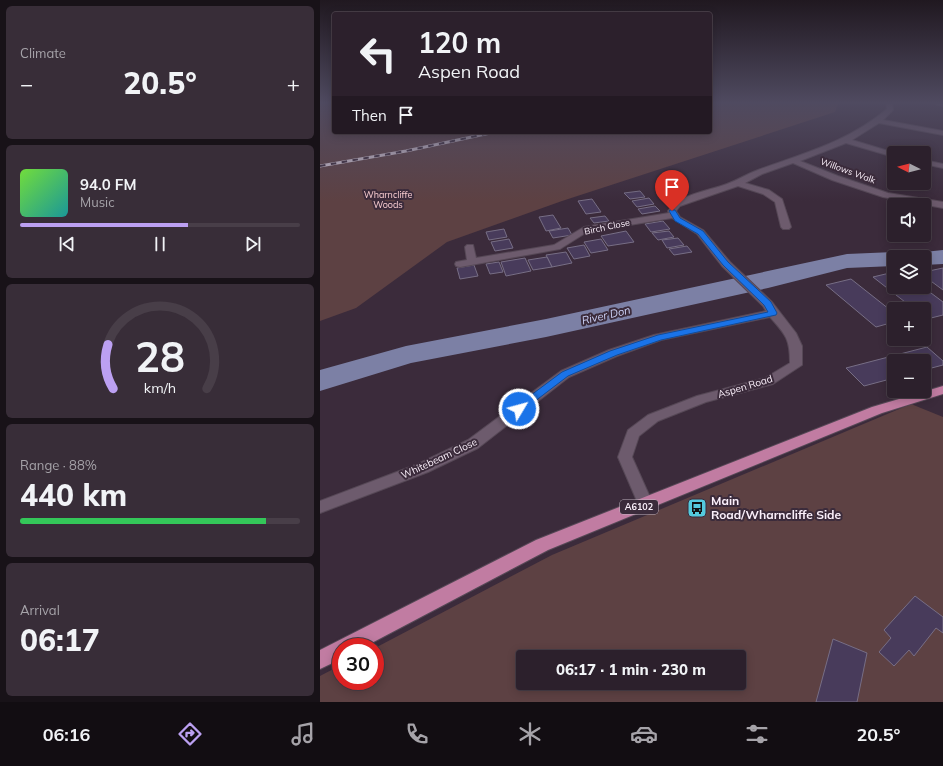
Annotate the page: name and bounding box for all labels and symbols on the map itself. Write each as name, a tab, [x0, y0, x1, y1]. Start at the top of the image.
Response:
north arrow	[887, 146, 931, 190]
street label: Willows Walk	[819, 155, 878, 186]
pin	[655, 170, 689, 211]
park label: Wharncliffe Woods	[364, 189, 412, 210]
street label: Birch Close	[583, 216, 631, 237]
water label: River Don	[580, 303, 632, 327]
street label: Aspen Road	[716, 372, 774, 401]
position arrow	[498, 388, 540, 430]
street label: Whitebeam Close	[399, 435, 479, 482]
place label: Main Road/Wharncliffe Side	[711, 493, 841, 522]
bus stop icon: Main Road/Wharncliffe Side	[686, 497, 708, 519]
road number: A6102	[620, 500, 658, 514]
speed limit sign: 30	[332, 638, 384, 690]

